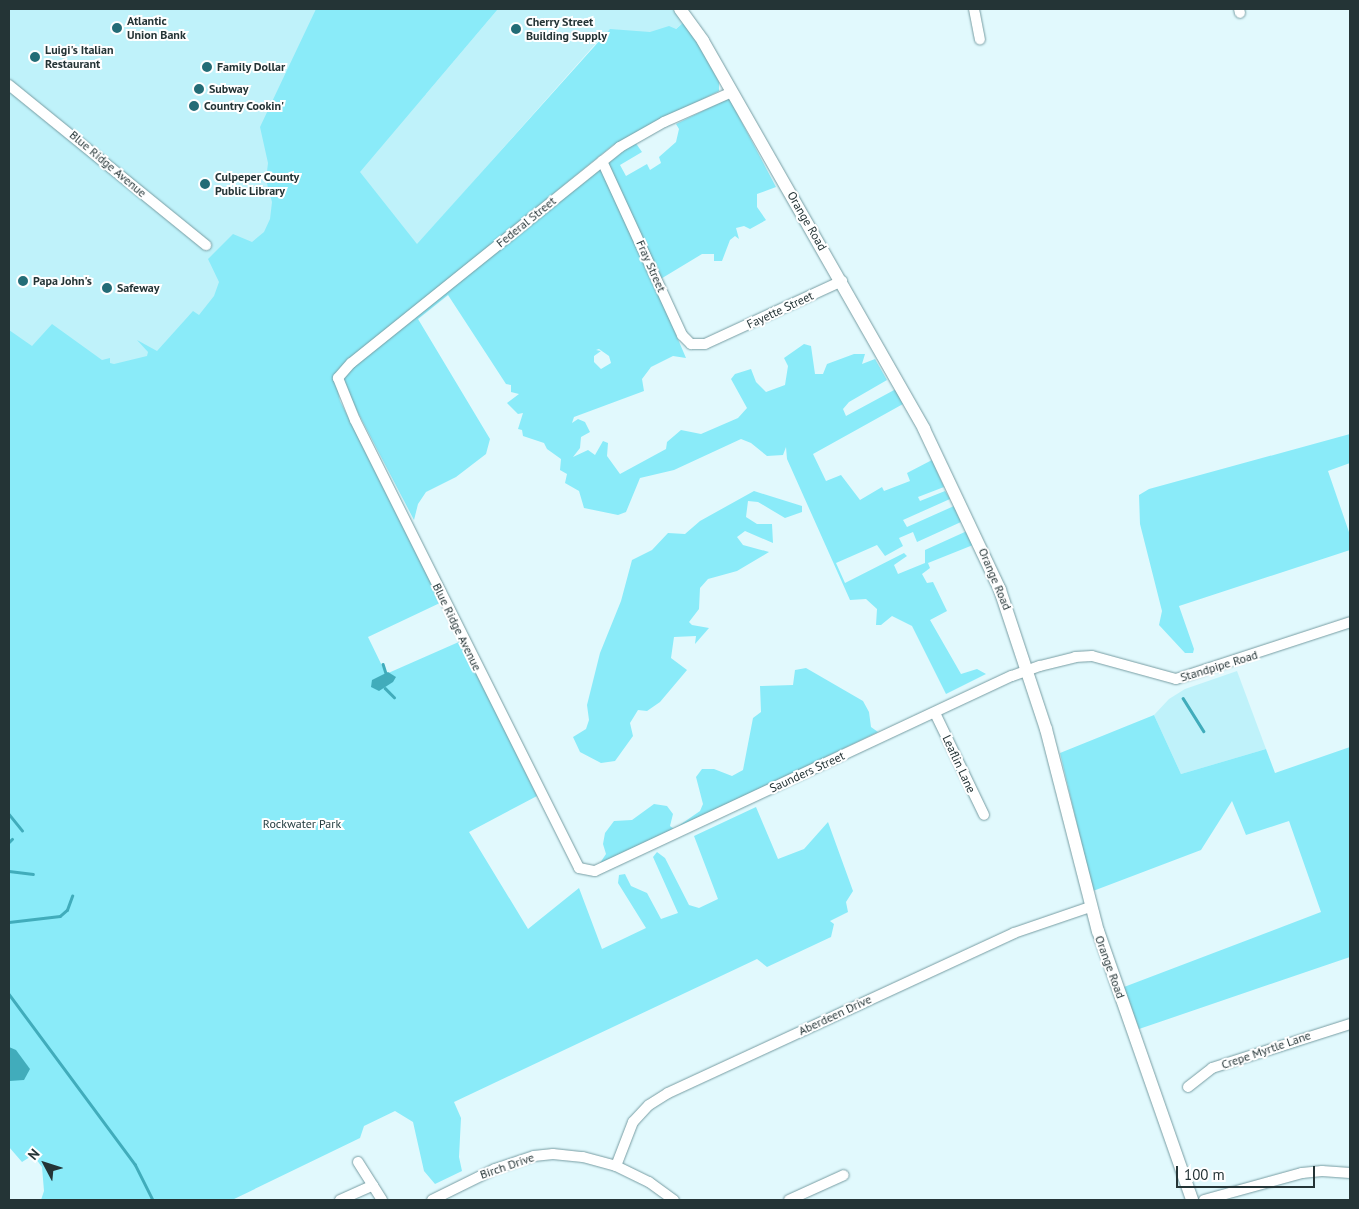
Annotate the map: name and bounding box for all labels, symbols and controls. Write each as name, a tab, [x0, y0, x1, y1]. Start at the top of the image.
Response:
place label: Atlantic Union Bank	[127, 14, 186, 42]
place label: Cherry Street Building Supply	[526, 15, 607, 43]
marker: Atlantic Union Bank	[111, 22, 123, 34]
marker: Cherry Street Building Supply	[510, 23, 522, 35]
place label: Luigi's Italian Restaurant	[45, 43, 114, 71]
marker: Luigi's Italian Restaurant	[29, 51, 41, 63]
place label: Family Dollar	[217, 60, 286, 74]
marker: Family Dollar	[201, 61, 213, 73]
place label: Subway	[209, 82, 248, 96]
marker: Subway	[193, 83, 205, 95]
place label: Country Cookin'	[204, 99, 285, 113]
marker: Country Cookin'	[188, 100, 200, 112]
street label: Blue Ridge Avenue	[66, 128, 150, 200]
place label: Culpeper County Public Library	[215, 170, 299, 198]
marker: Culpeper County Public Library	[199, 178, 211, 190]
street label: Orange Road	[784, 189, 830, 253]
street label: Federal Street	[493, 194, 559, 250]
street label: Fray Street	[633, 238, 669, 294]
place label: Papa John's	[33, 274, 92, 288]
marker: Papa John's	[17, 275, 29, 287]
place label: Safeway	[117, 281, 159, 295]
marker: Safeway	[101, 282, 113, 294]
street label: Fayette Street	[744, 288, 816, 332]
street label: Orange Road	[975, 546, 1015, 612]
street label: Blue Ridge Avenue	[429, 581, 485, 673]
street label: Standpipe Road	[1178, 647, 1260, 685]
street label: Leaflin Lane	[939, 733, 979, 795]
street label: Saunders Street	[767, 748, 847, 796]
park label: Rockwater Park	[263, 817, 341, 831]
street label: Orange Road	[1092, 934, 1128, 1000]
street label: Aberdeen Drive	[796, 992, 874, 1038]
street label: Crepe Myrtle Lane	[1219, 1028, 1313, 1072]
north arrow	[20, 1139, 70, 1189]
text: N	[24, 1145, 43, 1164]
street label: Birch Drive	[478, 1150, 536, 1182]
scale bar	[1179, 1156, 1318, 1188]
text: 100 m	[1184, 1165, 1225, 1184]

